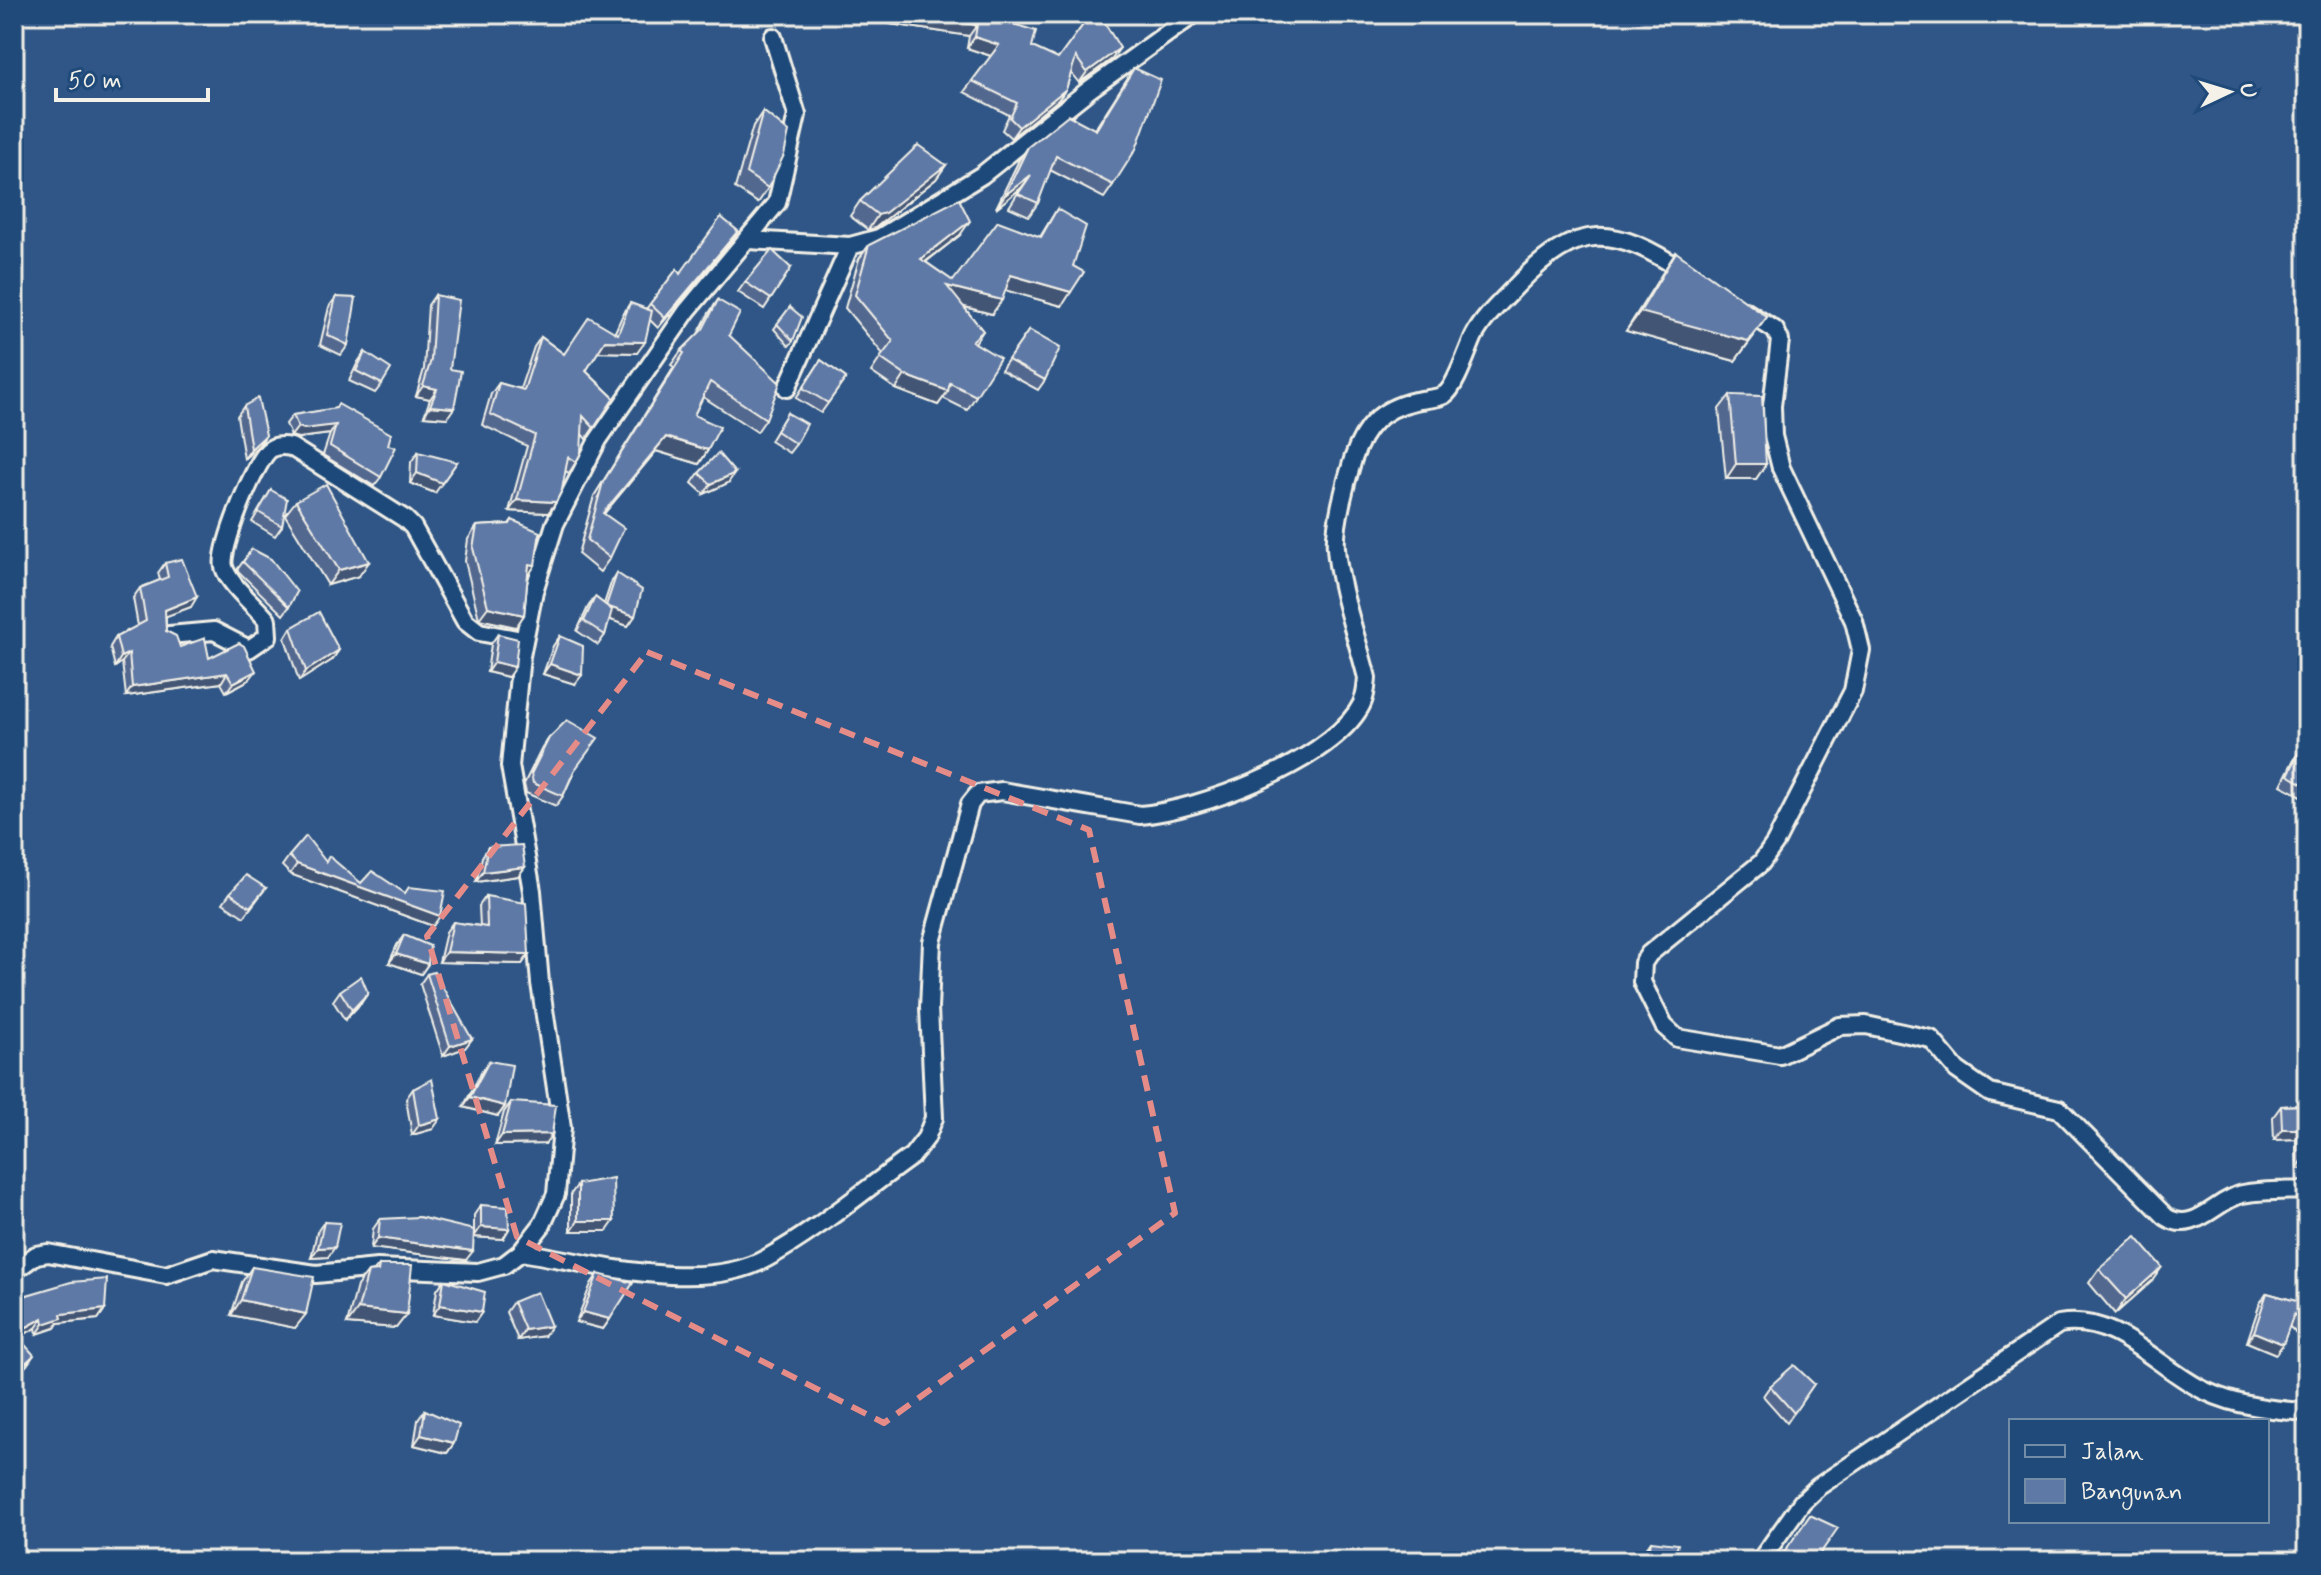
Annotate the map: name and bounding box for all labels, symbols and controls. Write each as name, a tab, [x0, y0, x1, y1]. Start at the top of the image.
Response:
scale bar	[56, 52, 208, 102]
north arrow	[2189, 52, 2269, 132]
text: 50 m	[68, 66, 122, 97]
text: U	[2232, 83, 2261, 99]
legend	[2009, 1419, 2269, 1523]
text: Jalan	[2081, 1437, 2144, 1468]
text: Bangunan	[2081, 1477, 2182, 1510]

